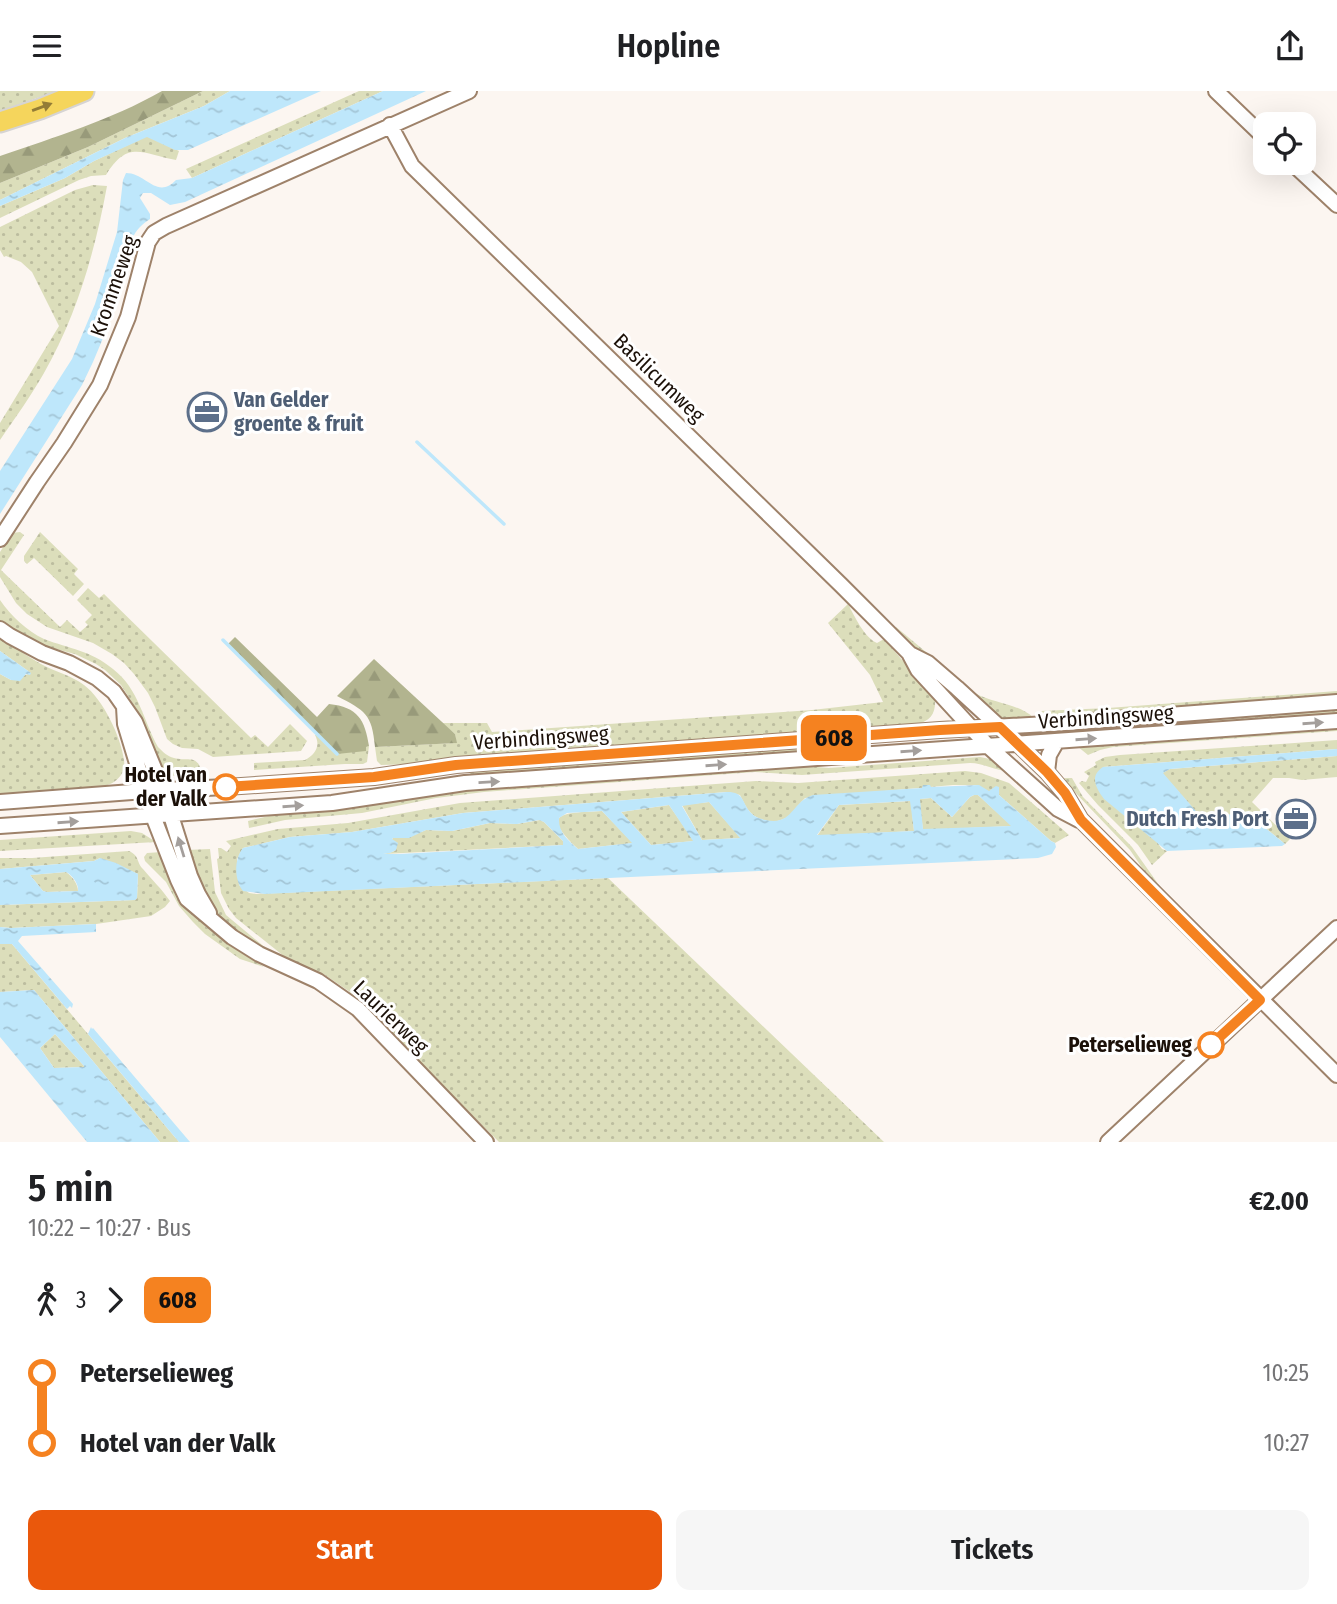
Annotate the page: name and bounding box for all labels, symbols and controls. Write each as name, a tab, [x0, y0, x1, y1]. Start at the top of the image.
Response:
icon: menu	[28, 27, 66, 65]
text: Hopline	[617, 27, 720, 65]
icon: share	[1271, 27, 1309, 65]
one-way arrow	[32, 102, 53, 113]
map controls	[1253, 112, 1316, 175]
button: locate	[1253, 112, 1316, 175]
street label: Krommeweg	[85, 232, 144, 340]
street label: Basilicumweg	[608, 328, 710, 428]
place label: Van Gelder groente & fruit	[233, 387, 364, 437]
office icon: Van Gelder groente & fruit	[186, 391, 228, 433]
street label: Verbindingsweg	[1037, 699, 1175, 735]
line badge: 608	[794, 715, 874, 761]
one-way arrow	[1302, 717, 1324, 728]
street label: Verbindingsweg	[472, 720, 610, 756]
text: 608	[815, 724, 853, 752]
one-way arrow	[1075, 733, 1097, 744]
one-way arrow	[901, 746, 923, 757]
one-way arrow	[705, 759, 727, 770]
place label: Hotel van der Valk	[124, 762, 207, 812]
marker: Hotel van der Valk	[213, 774, 239, 800]
one-way arrow	[479, 776, 501, 787]
office icon: Dutch Fresh Port	[1275, 798, 1317, 840]
one-way arrow	[282, 800, 304, 811]
place label: Dutch Fresh Port	[1126, 806, 1270, 832]
one-way arrow	[57, 816, 79, 827]
one-way arrow	[175, 837, 185, 858]
street label: Laurierweg	[348, 975, 434, 1059]
place label: Peterselieweg	[1068, 1032, 1193, 1058]
marker: Peterselieweg	[1198, 1032, 1224, 1058]
text: 5 min	[28, 1165, 113, 1211]
text: €2.00	[1249, 1186, 1309, 1217]
text: 10:22 – 10:27 · Bus	[28, 1214, 191, 1242]
icon: walk	[28, 1281, 66, 1319]
icon: forward	[96, 1281, 134, 1319]
text: 3	[76, 1286, 86, 1314]
text: 608	[158, 1286, 197, 1314]
text: Peterselieweg	[80, 1358, 233, 1389]
text: 10:25	[1262, 1359, 1309, 1387]
text: Hotel van der Valk	[80, 1428, 275, 1459]
text: 10:27	[1264, 1429, 1309, 1457]
button: Start	[28, 1510, 662, 1590]
button: Tickets	[676, 1510, 1309, 1590]

